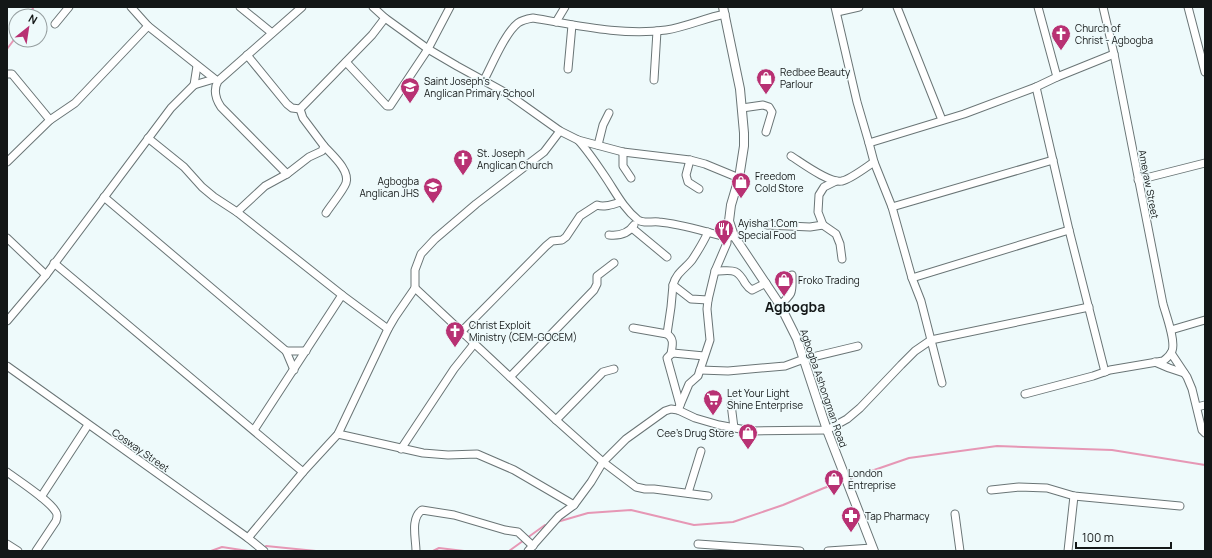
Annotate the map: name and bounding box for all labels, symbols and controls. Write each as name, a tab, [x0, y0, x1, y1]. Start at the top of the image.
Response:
north arrow	[8, 8, 48, 48]
text: N	[26, 10, 41, 27]
place label: Church of Christ - Agbogba	[1075, 21, 1153, 47]
church icon: Church of Christ - Agbogba	[1050, 23, 1072, 51]
place label: Redbee Beauty Parlour	[780, 65, 851, 91]
shop icon: Redbee Beauty Parlour	[755, 67, 777, 95]
place label: Saint Joseph's Anglican Primary School	[424, 74, 535, 100]
school or university icon: Saint Joseph's Anglican Primary School	[399, 76, 421, 104]
place label: St. Joseph Anglican Church	[477, 146, 553, 172]
church icon: St. Joseph Anglican Church	[452, 148, 474, 176]
street label: Ameyaw Street	[1135, 148, 1163, 220]
place label: Freedom Cold Store	[755, 169, 804, 195]
shop icon: Freedom Cold Store	[730, 171, 752, 199]
place label: Agbogba Anglican JHS	[359, 174, 419, 200]
school or university icon: Agbogba Anglican JHS	[422, 176, 444, 204]
place label: Ayisha 1.Com Special Food	[738, 216, 798, 242]
restaurant icon: Ayisha 1.Com Special Food	[713, 218, 735, 246]
shop icon: Froko Trading	[773, 269, 795, 297]
place label: Froko Trading	[798, 273, 860, 287]
district label: Agbogba	[765, 297, 825, 316]
place label: Christ Exploit Ministry (CEM-GOCEM)	[469, 318, 577, 344]
church icon: Christ Exploit Ministry (CEM-GOCEM)	[444, 320, 466, 348]
street label: Agbogba Ashongman Road	[797, 327, 851, 449]
place label: Let Your Light Shine Enterprise	[727, 386, 803, 412]
supermarket icon: Let Your Light Shine Enterprise	[702, 388, 724, 416]
shop icon: Cee's Drug Store	[737, 422, 759, 450]
street label: Cosway Street	[109, 425, 173, 475]
place label: Cee's Drug Store	[657, 426, 734, 440]
place label: London Entreprise	[848, 466, 896, 492]
shop icon: London Entreprise	[823, 468, 845, 496]
pharmacy icon: Tap Pharmacy	[840, 505, 862, 533]
place label: Tap Pharmacy	[865, 509, 930, 523]
scale bar	[1076, 524, 1171, 550]
text: 100 m	[1082, 529, 1114, 546]

